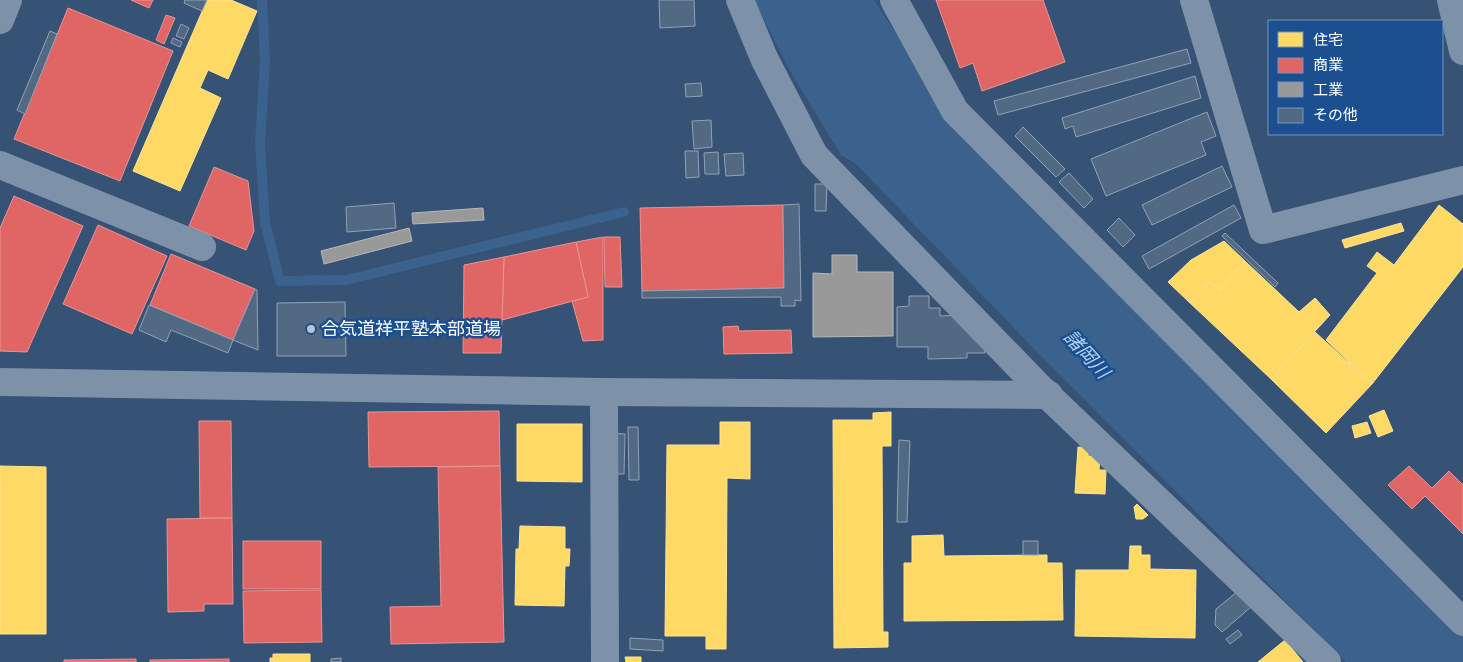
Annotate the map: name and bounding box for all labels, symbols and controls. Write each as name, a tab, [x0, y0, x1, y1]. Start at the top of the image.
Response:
legend	[1268, 20, 1443, 135]
text: 住宅	[1313, 30, 1343, 49]
text: 商業	[1313, 55, 1343, 74]
text: 工業	[1313, 80, 1343, 99]
text: その他	[1313, 105, 1358, 124]
place label: 合気道祥平塾本部道場	[321, 317, 501, 340]
marker: 合気道祥平塾本部道場	[305, 323, 317, 335]
water label: 諸岡川	[1059, 325, 1116, 385]

